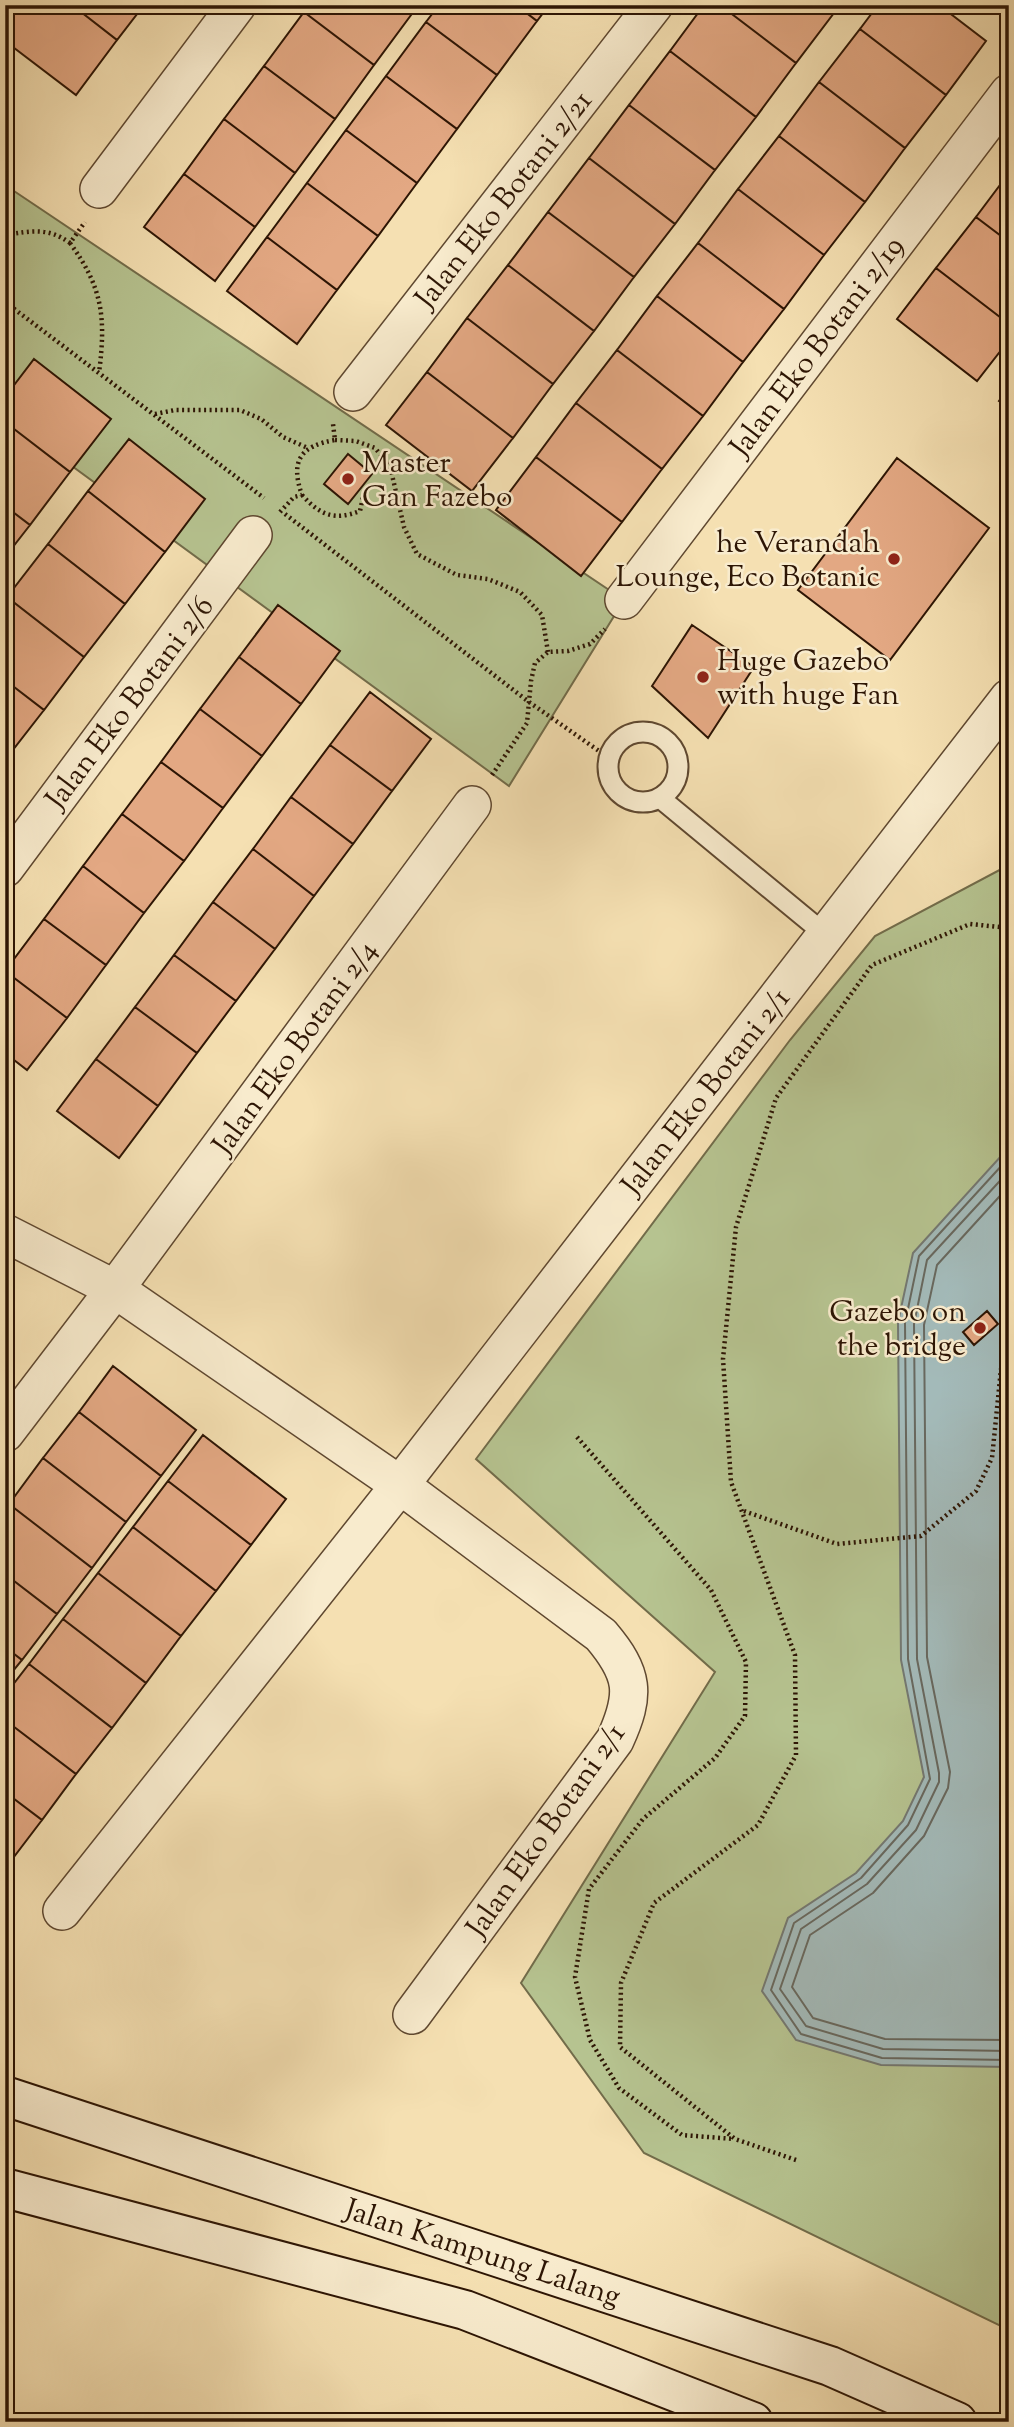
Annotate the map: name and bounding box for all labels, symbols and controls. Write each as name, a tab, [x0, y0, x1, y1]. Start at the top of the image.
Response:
street label: Jalan Eko Botani 2/21	[405, 82, 604, 320]
street label: Jalan Eko Botani 2/19	[719, 228, 916, 469]
place label: Master Gan Fazebo	[362, 443, 512, 520]
marker: Master Gan Fazebo	[340, 471, 356, 487]
place label: he Verandah Lounge, Eco Botanic	[616, 523, 880, 600]
marker: he Verandah Lounge, Eco Botanic	[886, 551, 902, 567]
street label: Jalan Eko Botani 2/6	[35, 588, 226, 821]
place label: Huge Gazebo with huge Fan	[717, 641, 900, 718]
marker: Huge Gazebo with huge Fan	[695, 669, 711, 685]
street label: Jalan Eko Botani 2/4	[202, 932, 389, 1166]
street label: Jalan Eko Botani 2/1	[611, 980, 802, 1207]
place label: Gazebo on the bridge	[829, 1292, 966, 1369]
marker: Gazebo on the bridge	[972, 1320, 988, 1336]
street label: Jalan Eko Botani 2/1	[456, 1716, 637, 1949]
street label: Jalan Kampung Lalang	[337, 2189, 626, 2319]

